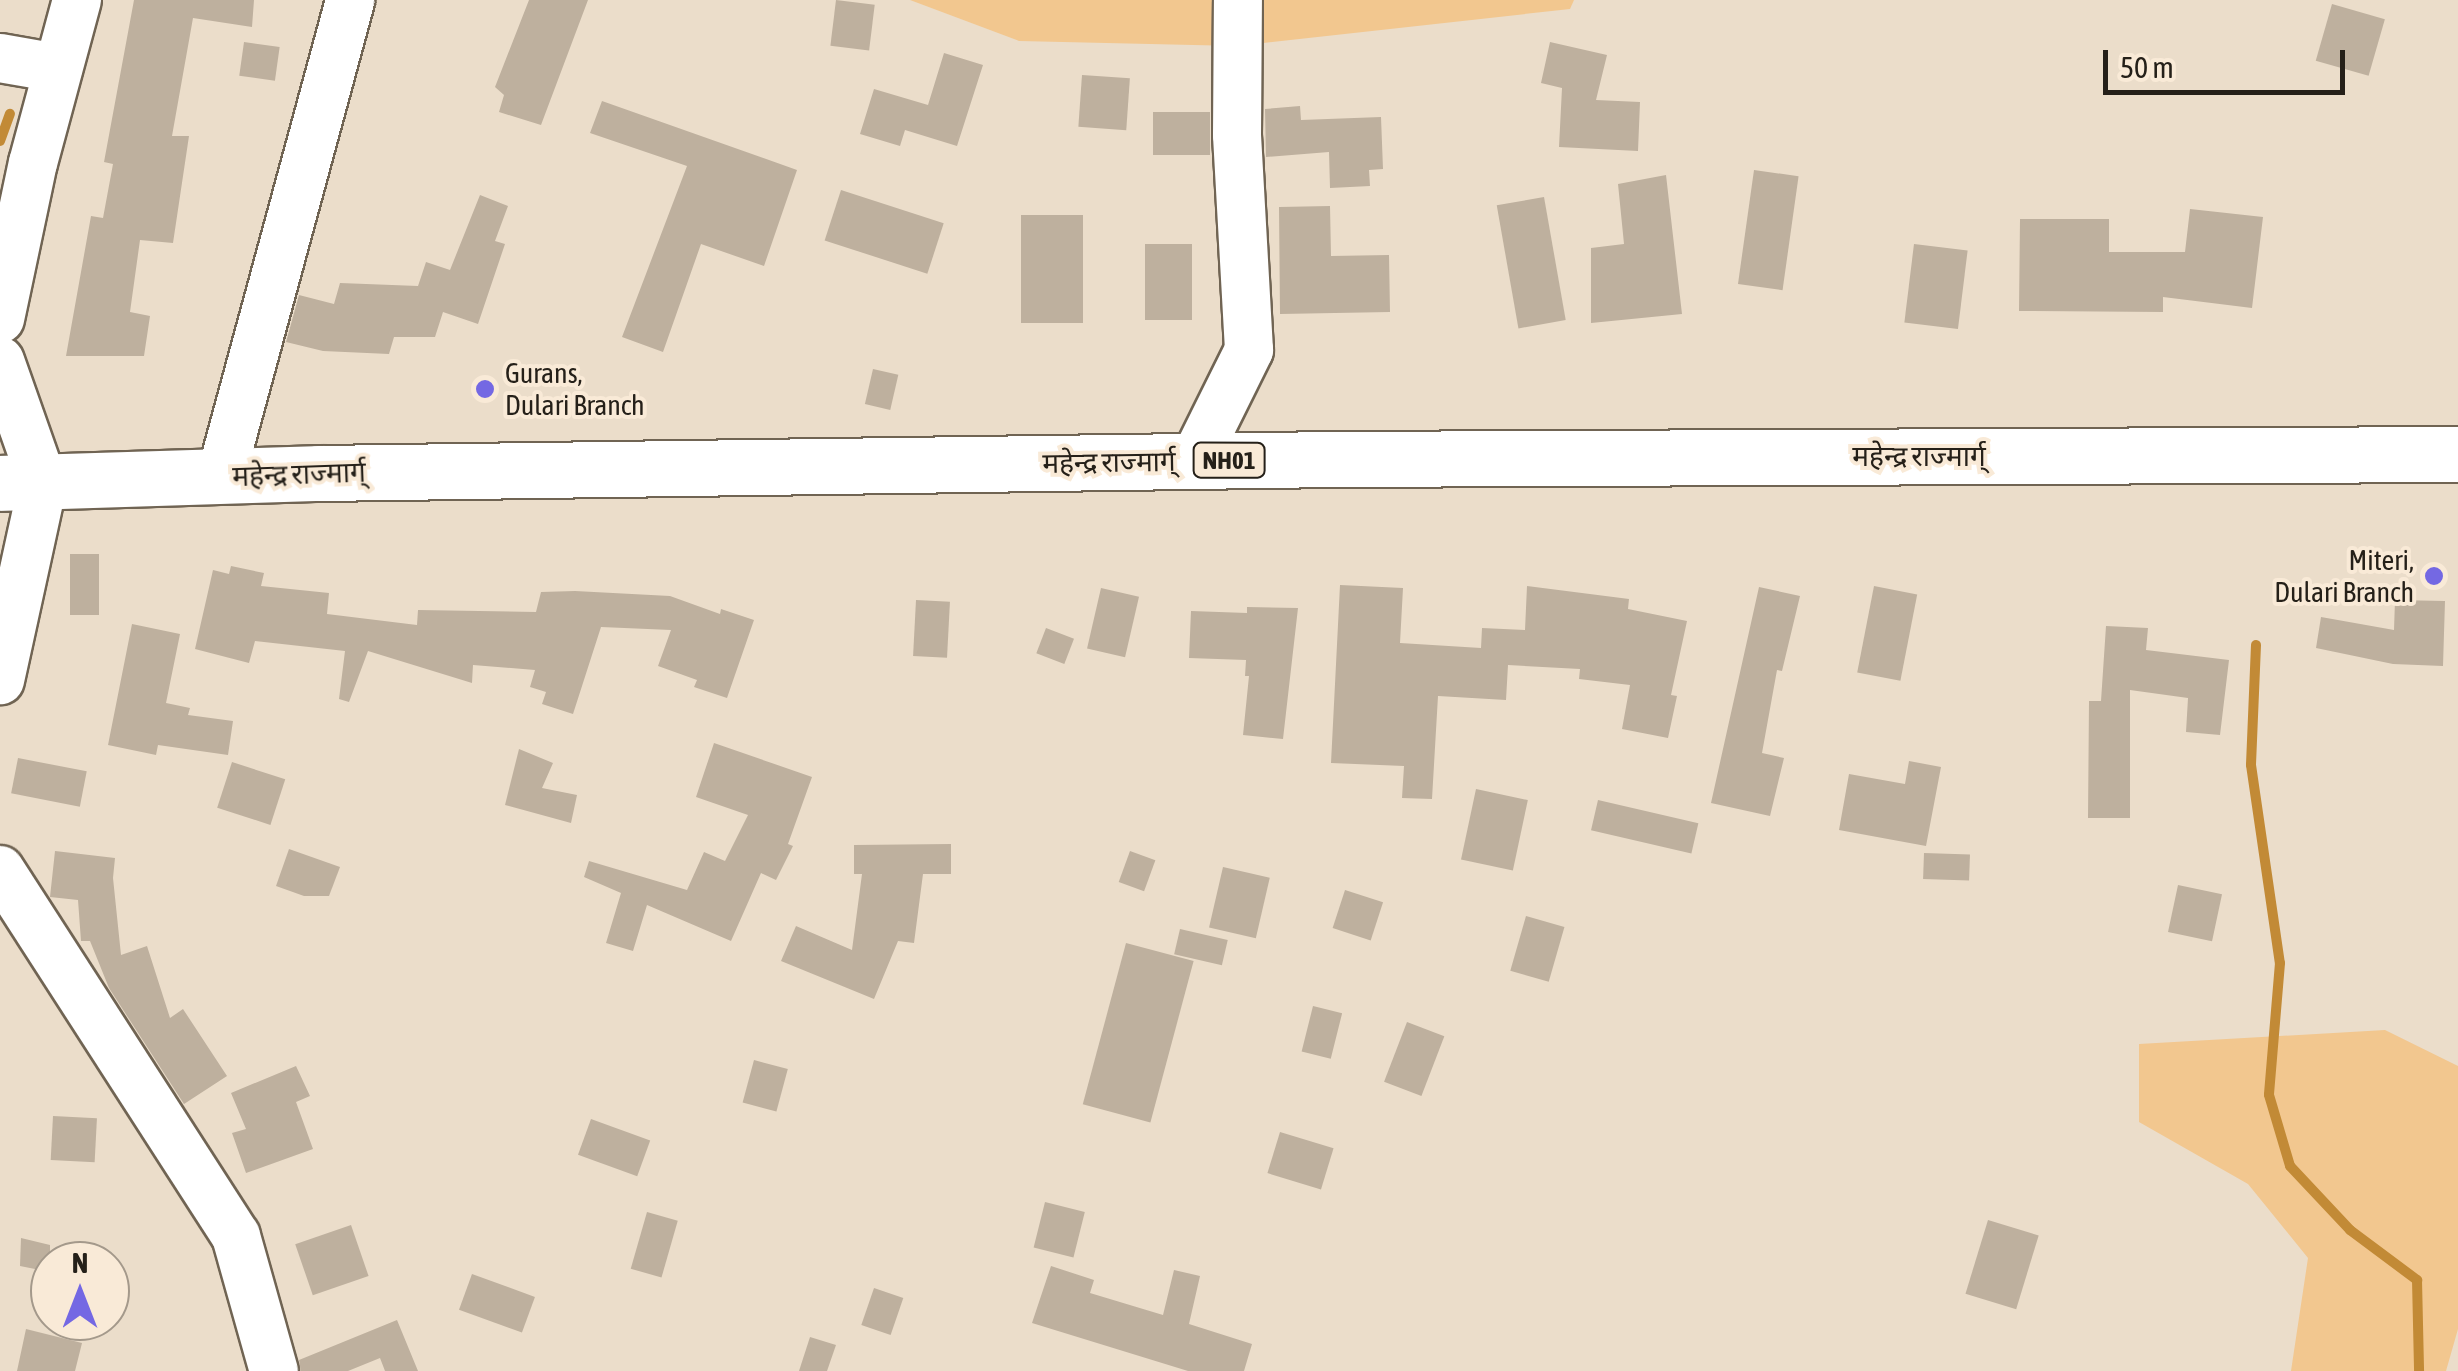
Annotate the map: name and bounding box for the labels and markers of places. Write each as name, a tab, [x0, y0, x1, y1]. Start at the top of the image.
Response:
place label: Gurans, Dulari Branch	[505, 356, 645, 422]
marker: Gurans, Dulari Branch	[474, 378, 496, 400]
place label: Miteri, Dulari Branch	[2274, 543, 2414, 609]
marker: Miteri, Dulari Branch	[2423, 565, 2445, 587]

